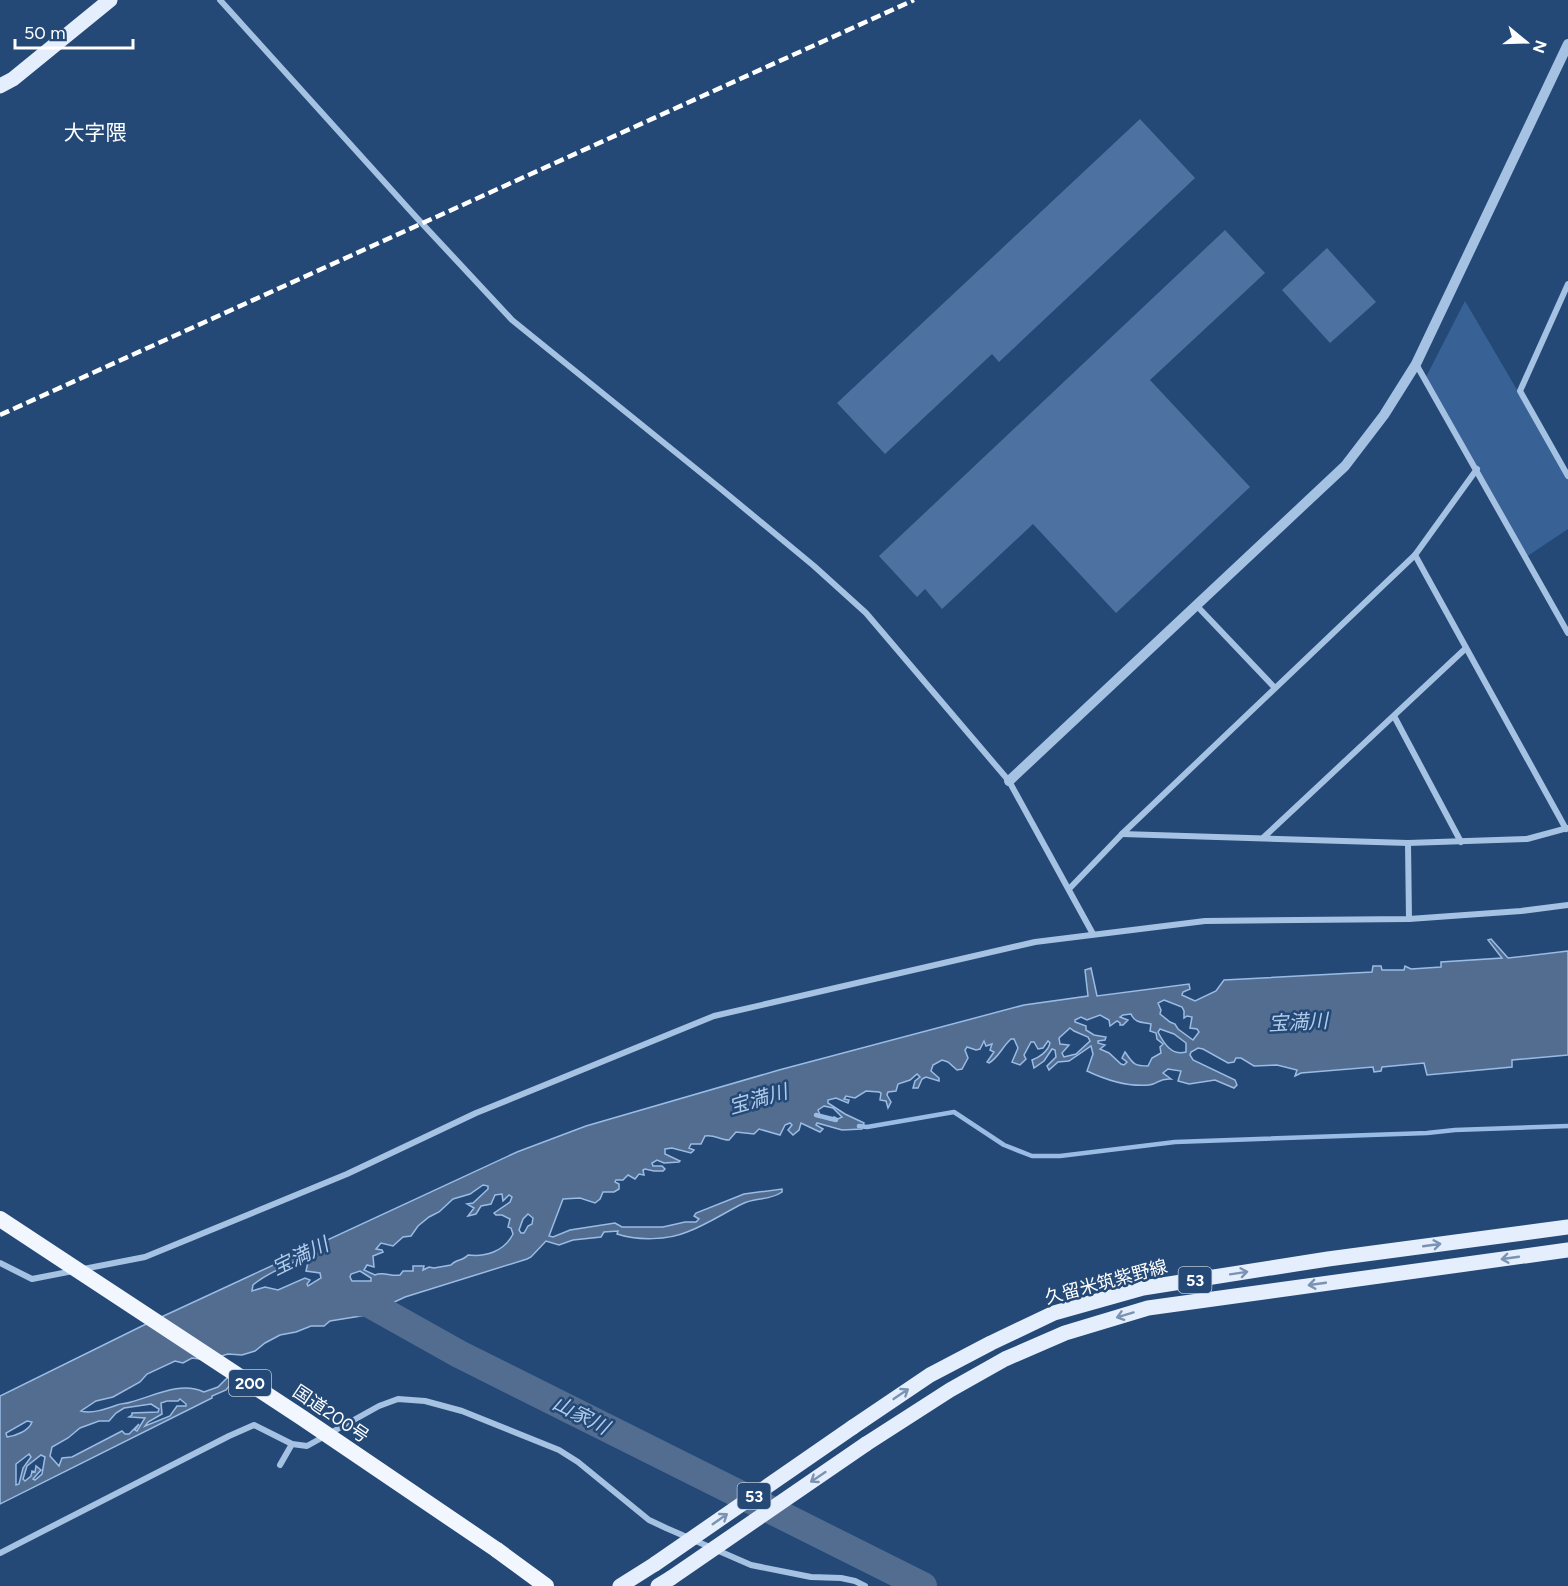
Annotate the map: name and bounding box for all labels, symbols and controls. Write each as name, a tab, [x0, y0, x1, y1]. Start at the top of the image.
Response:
scale bar	[15, 12, 134, 50]
north arrow	[1496, 12, 1556, 72]
text: 50 m	[24, 22, 66, 44]
text: N	[1529, 38, 1551, 56]
district label: 大字隈	[64, 120, 127, 145]
water label: 宝満川	[1267, 1008, 1331, 1036]
water label: 宝満川	[726, 1079, 792, 1119]
water label: 宝満川	[268, 1231, 334, 1280]
one-way arrow	[1422, 1240, 1442, 1251]
one-way arrow	[1501, 1252, 1520, 1263]
street label: 久留米筑紫野線	[1042, 1255, 1170, 1309]
road number: 53	[1178, 1267, 1212, 1293]
one-way arrow	[1229, 1267, 1249, 1278]
one-way arrow	[1307, 1278, 1327, 1289]
one-way arrow	[1115, 1310, 1134, 1321]
road number: 200	[229, 1370, 271, 1396]
street label: 国道200号	[289, 1381, 373, 1447]
one-way arrow	[893, 1388, 909, 1400]
water label: 山家川	[549, 1391, 615, 1440]
one-way arrow	[810, 1471, 826, 1483]
road number: 53	[738, 1483, 771, 1509]
one-way arrow	[712, 1513, 728, 1525]

